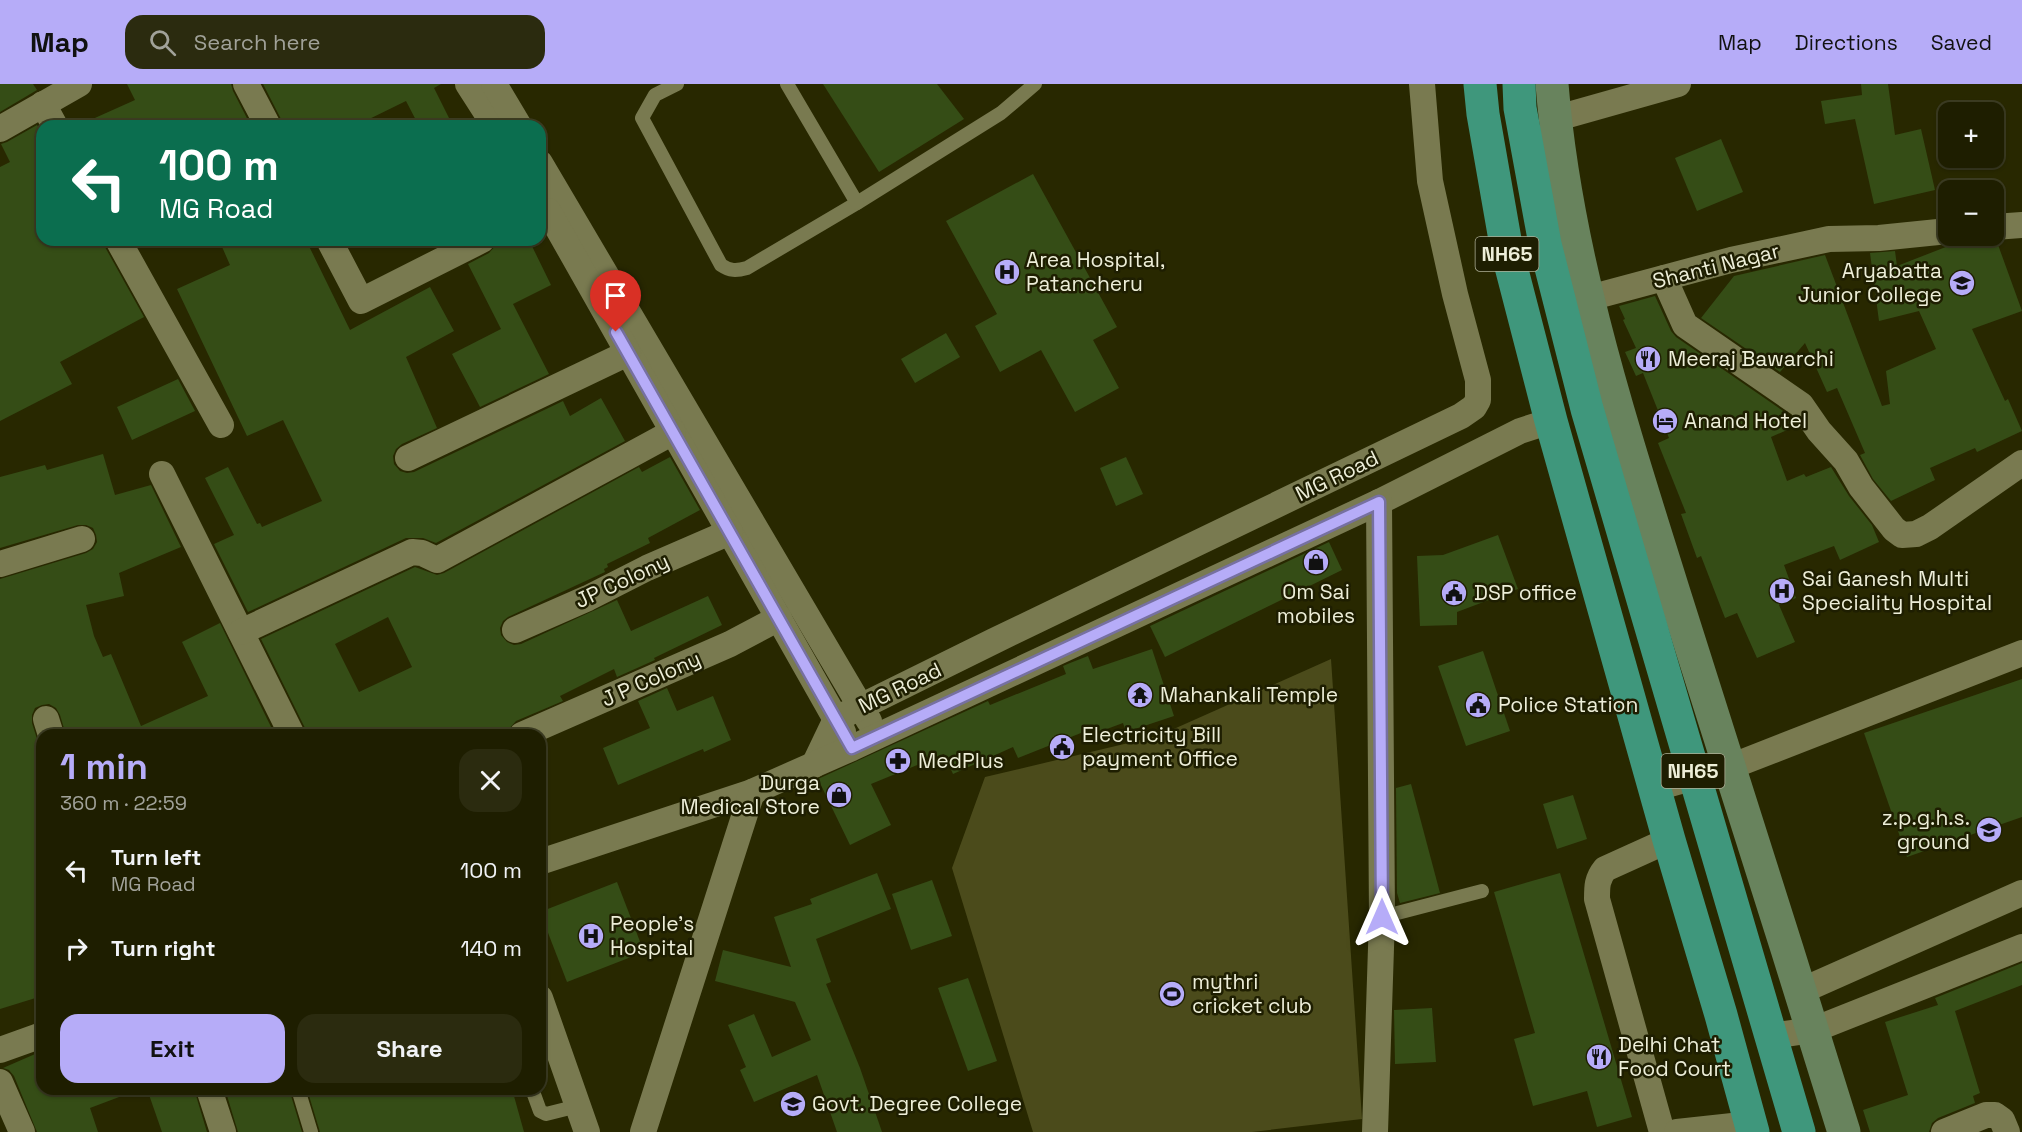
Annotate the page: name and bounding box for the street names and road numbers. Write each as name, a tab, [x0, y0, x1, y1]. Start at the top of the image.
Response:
road number: NH65	[1476, 237, 1538, 271]
street label: Shanti Nagar	[1650, 237, 1782, 294]
street label: MG Road	[1291, 444, 1383, 507]
street label: JP Colony	[570, 547, 673, 614]
street label: J P Colony	[597, 645, 705, 712]
street label: MG Road	[854, 656, 946, 719]
road number: NH65	[1662, 754, 1724, 788]

